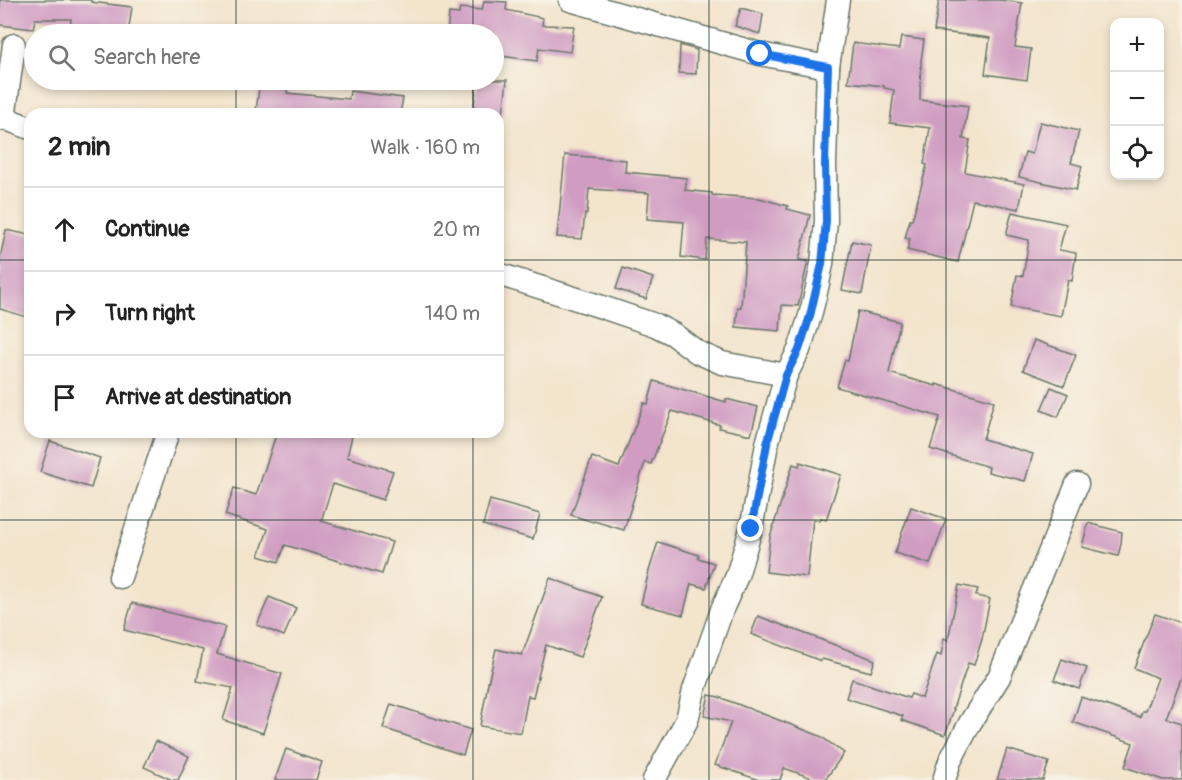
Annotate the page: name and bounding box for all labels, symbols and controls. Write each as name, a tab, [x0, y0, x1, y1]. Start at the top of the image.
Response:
map controls	[1110, 18, 1164, 180]
button: +	[1110, 18, 1164, 72]
search box	[24, 24, 504, 90]
route start	[746, 40, 772, 66]
icon: search	[45, 41, 78, 74]
text: Search here	[93, 43, 200, 71]
button: −	[1110, 72, 1164, 126]
button: locate	[1110, 126, 1164, 180]
text: 2 min	[48, 131, 110, 163]
text: Walk · 160 m	[370, 135, 480, 160]
icon: ahead	[48, 213, 81, 246]
text: Continue	[105, 215, 189, 243]
text: 20 m	[433, 217, 480, 242]
icon: right	[48, 297, 81, 330]
text: Turn right	[105, 299, 195, 327]
text: 140 m	[425, 301, 480, 326]
icon: arrive	[48, 381, 81, 414]
text: Arrive at destination	[105, 383, 291, 411]
route end	[737, 515, 763, 541]

